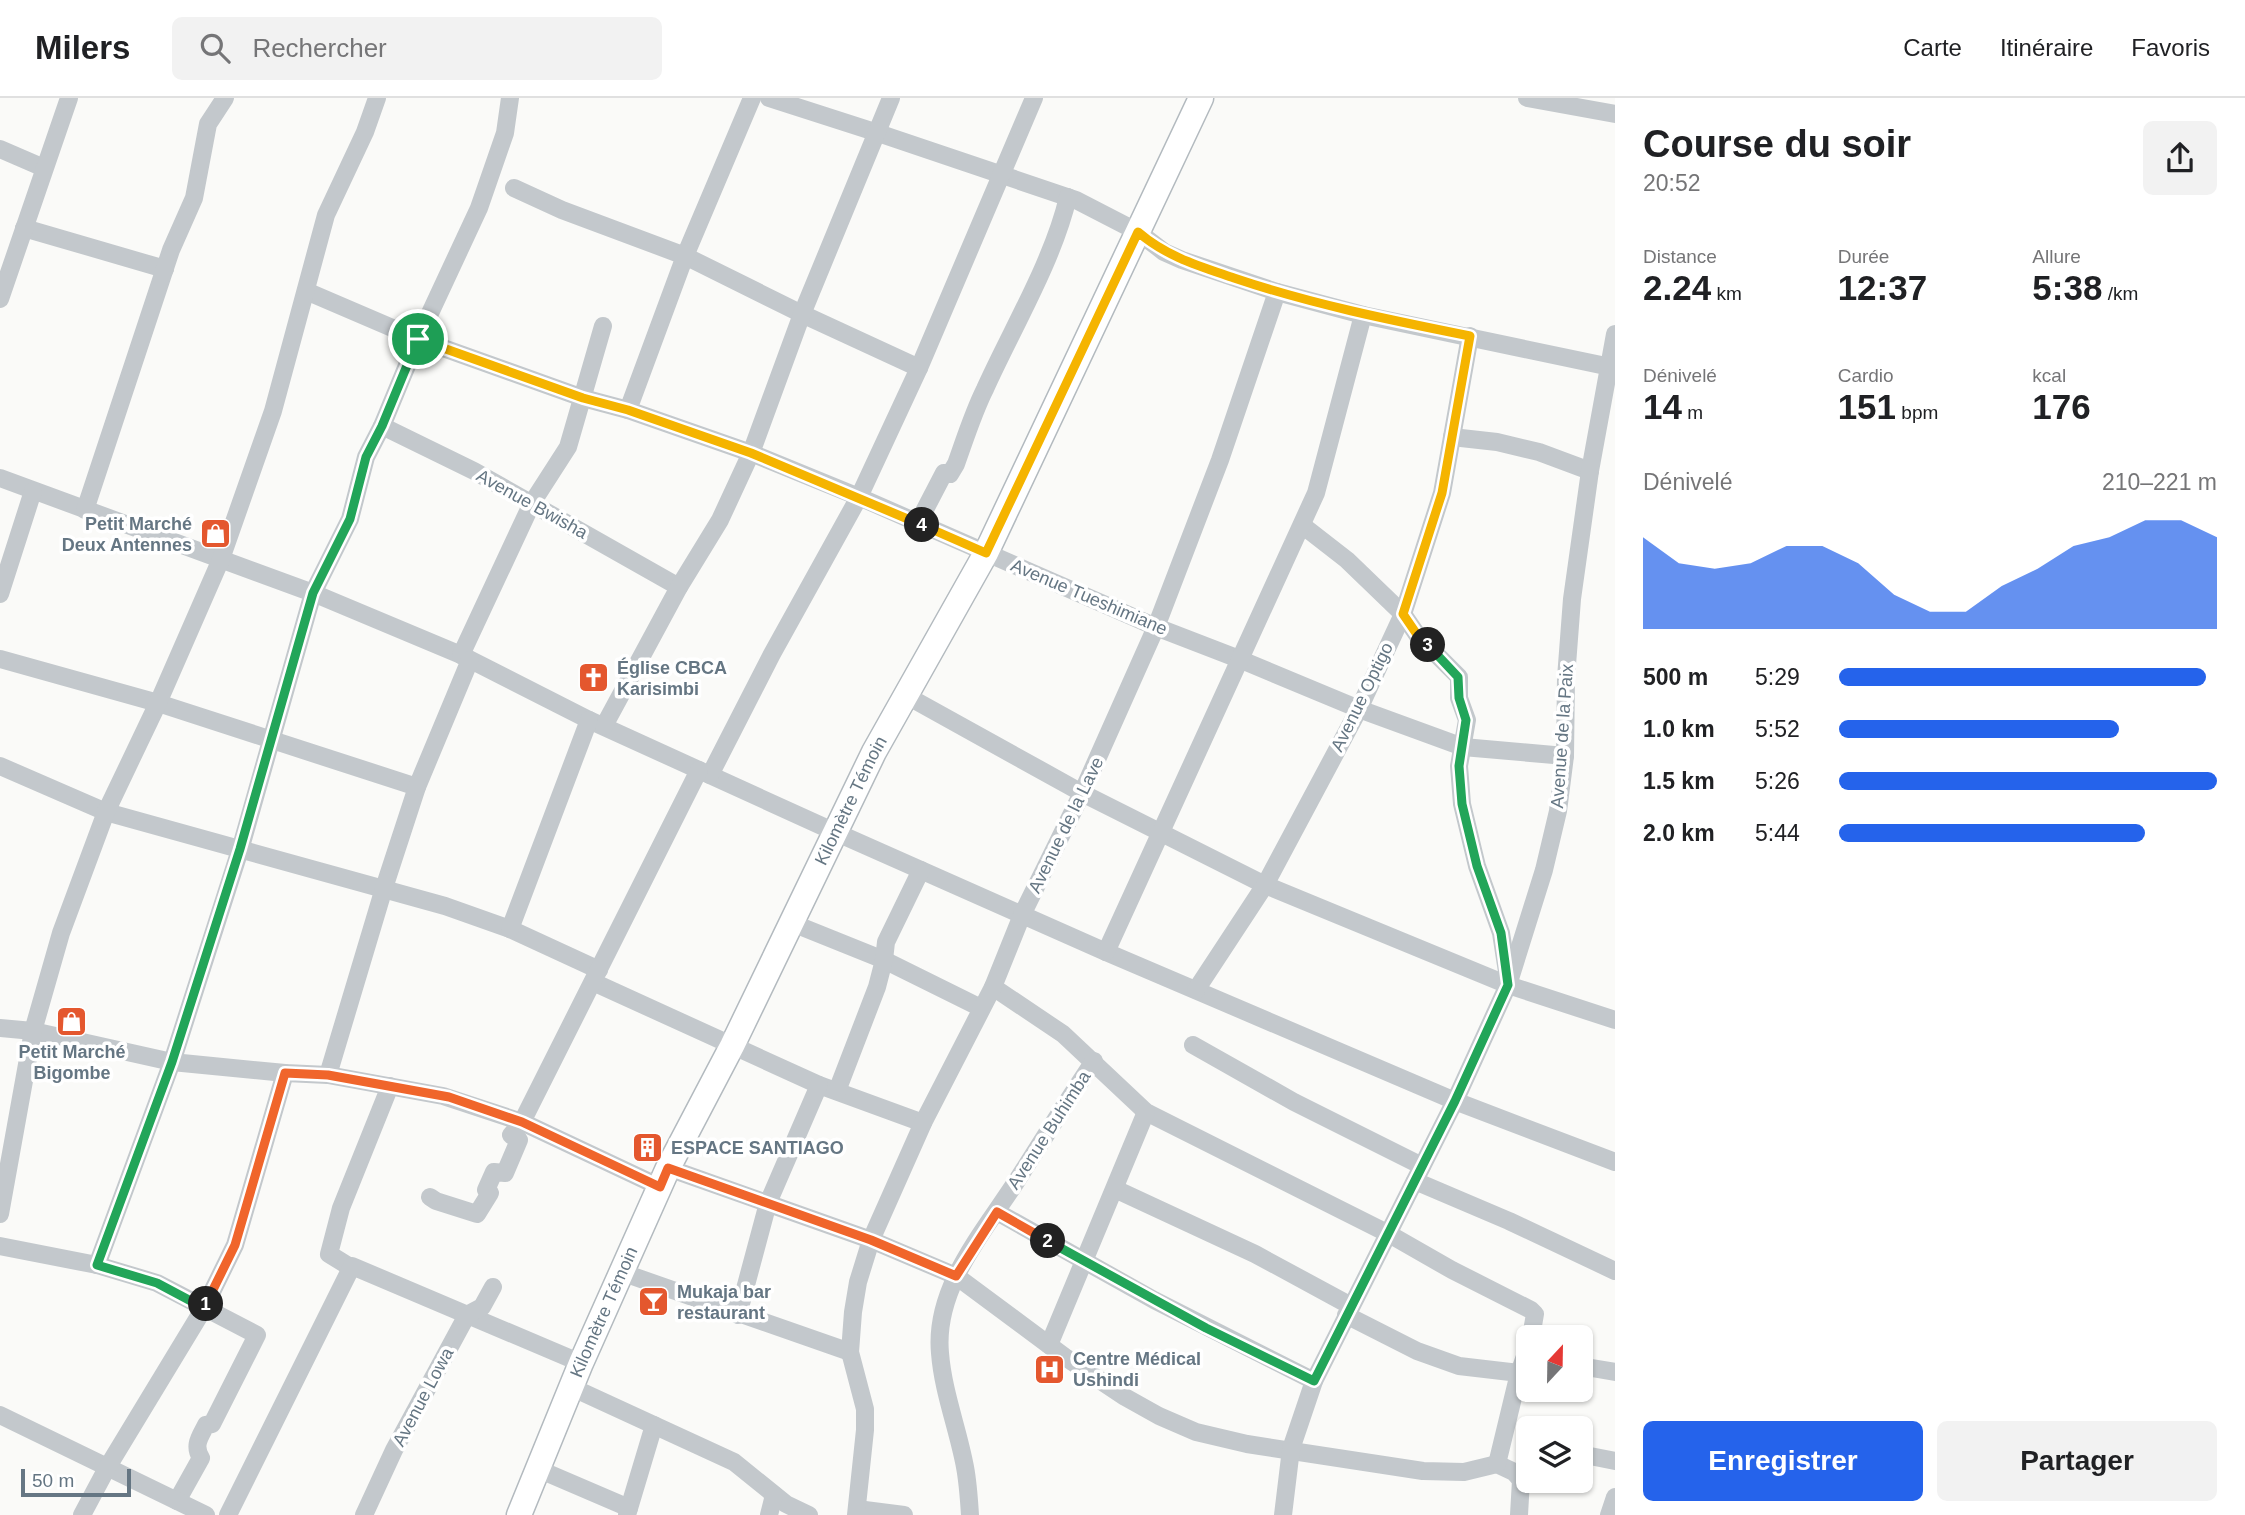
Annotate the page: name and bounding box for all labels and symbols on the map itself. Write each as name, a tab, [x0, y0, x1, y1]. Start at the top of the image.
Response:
pin	[388, 309, 448, 369]
street label: Avenue Bwisha	[473, 465, 592, 543]
pin: 4	[904, 508, 940, 542]
place label: Petit Marché Deux Antennes	[62, 514, 192, 555]
shop icon: Petit Marché Deux Antennes	[198, 517, 232, 551]
street label: Avenue Tueshimiane	[1008, 555, 1170, 639]
pin: 3	[1410, 628, 1446, 662]
street label: Avenue Optigo	[1327, 639, 1397, 755]
place label: Église CBCA Karisimbi	[617, 657, 727, 699]
church icon: Église CBCA Karisimbi	[577, 661, 611, 695]
street label: Avenue de la Paix	[1547, 663, 1577, 809]
street label: Kilomètre Témoin	[811, 733, 891, 868]
street label: Avenue de la Lave	[1024, 754, 1108, 896]
shop icon: Petit Marché Bigombe	[55, 1005, 89, 1039]
place label: Petit Marché Bigombe	[18, 1042, 126, 1083]
street label: Avenue Buhimba	[1003, 1066, 1095, 1193]
building icon: ESPACE SANTIAGO	[631, 1131, 665, 1165]
place label: ESPACE SANTIAGO	[671, 1138, 844, 1158]
pin: 2	[1030, 1224, 1066, 1258]
street label: Kilomètre Témoin	[566, 1244, 642, 1380]
place label: Mukaja bar restaurant	[677, 1282, 771, 1323]
bar icon: Mukaja bar restaurant	[637, 1285, 671, 1319]
pin: 1	[188, 1286, 224, 1322]
north arrow	[1516, 1325, 1592, 1402]
street label: Avenue Lowa	[389, 1343, 458, 1450]
place label: Centre Médical Ushindi	[1073, 1349, 1201, 1390]
hospital icon: Centre Médical Ushindi	[1033, 1352, 1067, 1386]
scale bar	[21, 1466, 131, 1498]

